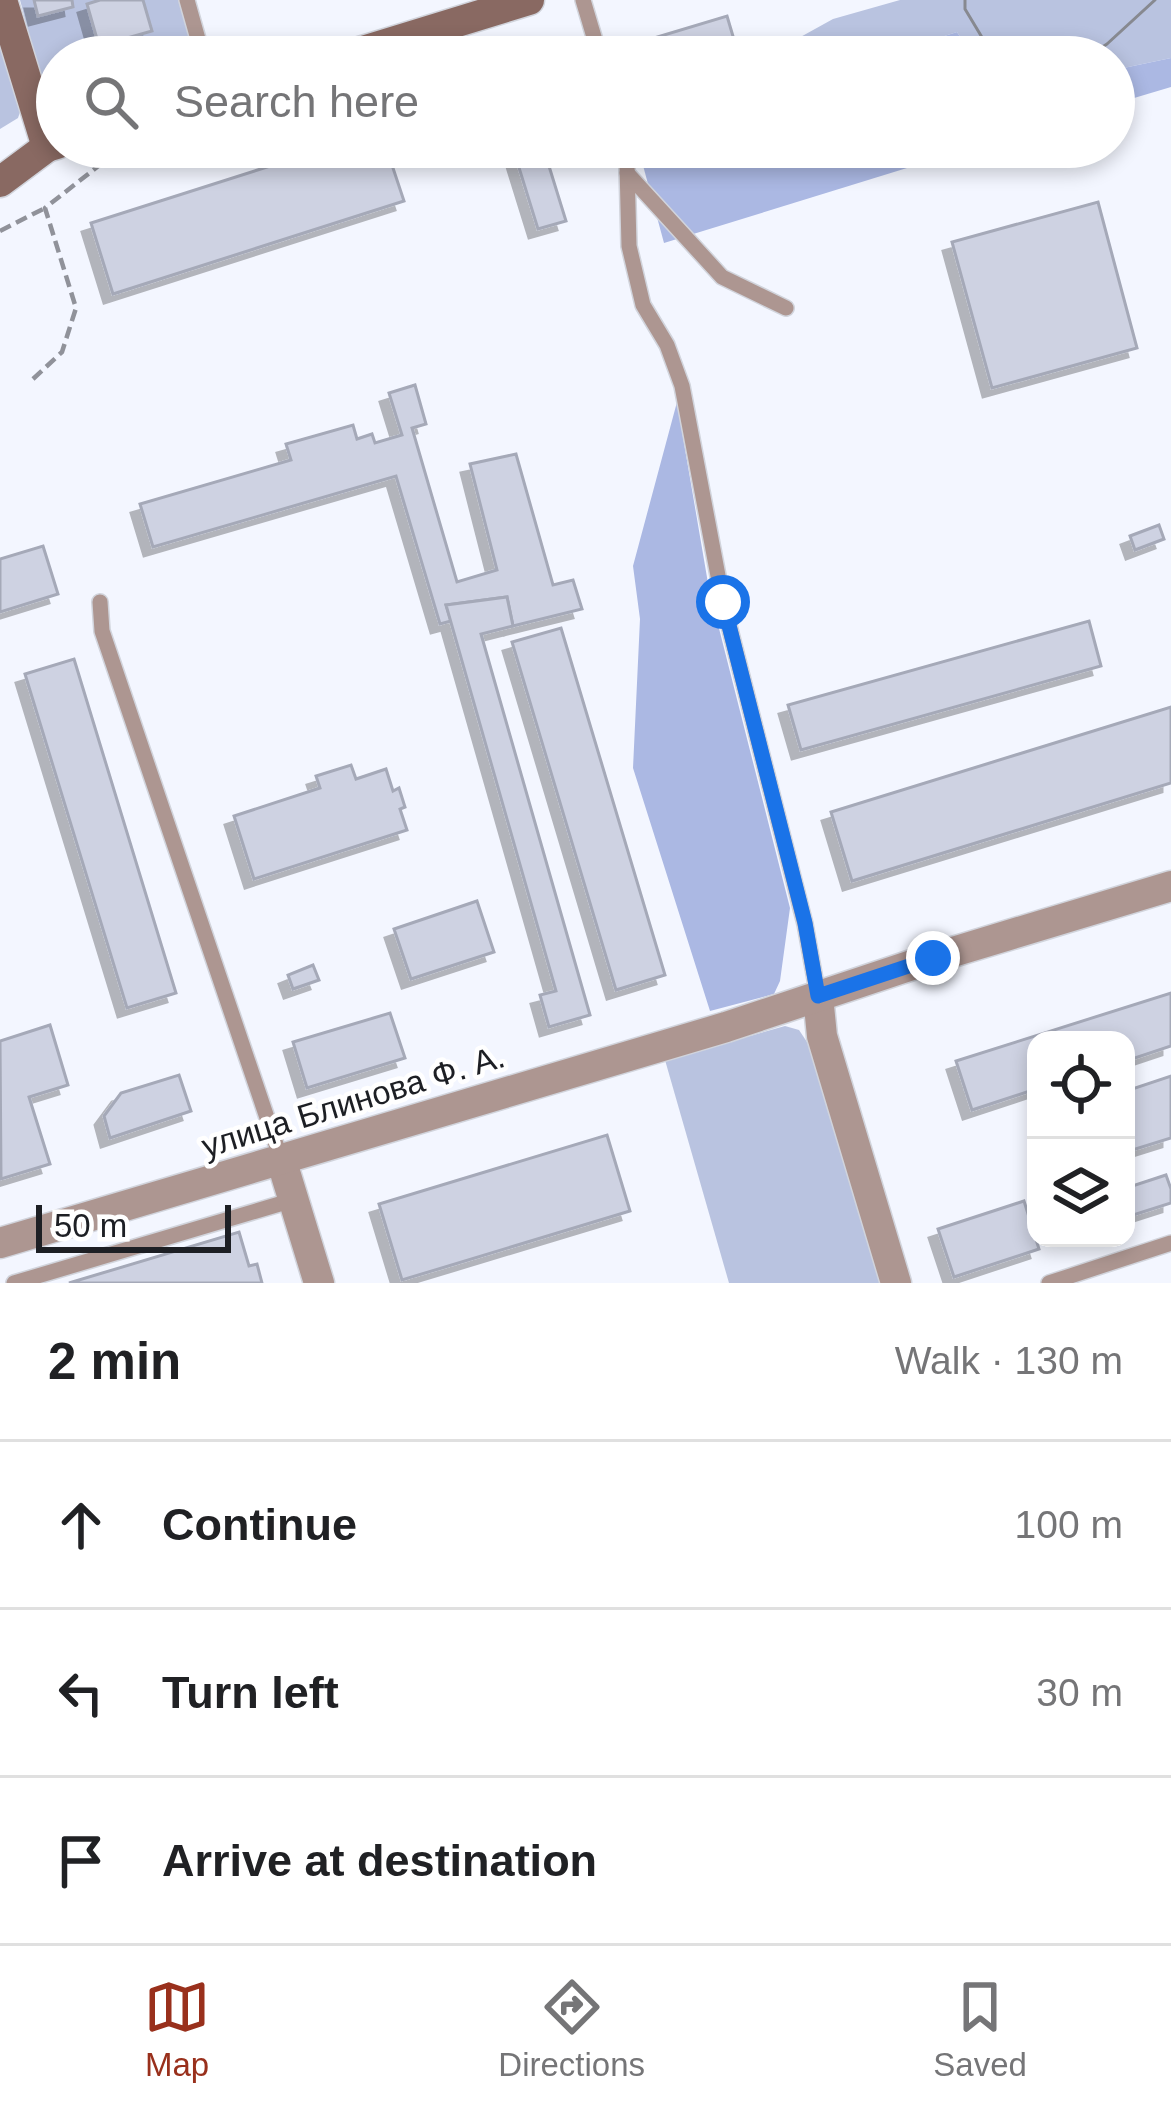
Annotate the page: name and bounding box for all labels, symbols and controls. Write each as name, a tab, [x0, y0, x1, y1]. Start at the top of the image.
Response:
search box	[36, 36, 1135, 168]
icon: search	[78, 69, 144, 135]
text: Search here	[174, 76, 419, 127]
route start	[696, 575, 750, 629]
route end	[906, 931, 960, 985]
map controls	[1027, 1031, 1135, 1247]
button: locate	[1027, 1031, 1135, 1139]
street label: улица Блинова Ф. А.	[197, 1037, 509, 1165]
button: layers	[1027, 1139, 1135, 1247]
scale bar	[36, 1199, 231, 1252]
text: 50 m	[54, 1207, 127, 1244]
text: 2 min	[48, 1333, 181, 1390]
text: Walk · 130 m	[895, 1339, 1123, 1382]
icon: ahead	[48, 1492, 114, 1558]
text: Continue	[162, 1499, 357, 1550]
text: 100 m	[1015, 1503, 1123, 1546]
icon: left	[48, 1660, 114, 1726]
text: Turn left	[162, 1667, 339, 1718]
text: 30 m	[1036, 1671, 1123, 1714]
icon: arrive	[48, 1828, 114, 1894]
text: Arrive at destination	[162, 1835, 597, 1886]
tab: Map	[144, 1974, 210, 2084]
tab: Directions	[498, 1974, 645, 2084]
tab: Saved	[933, 1974, 1027, 2084]

